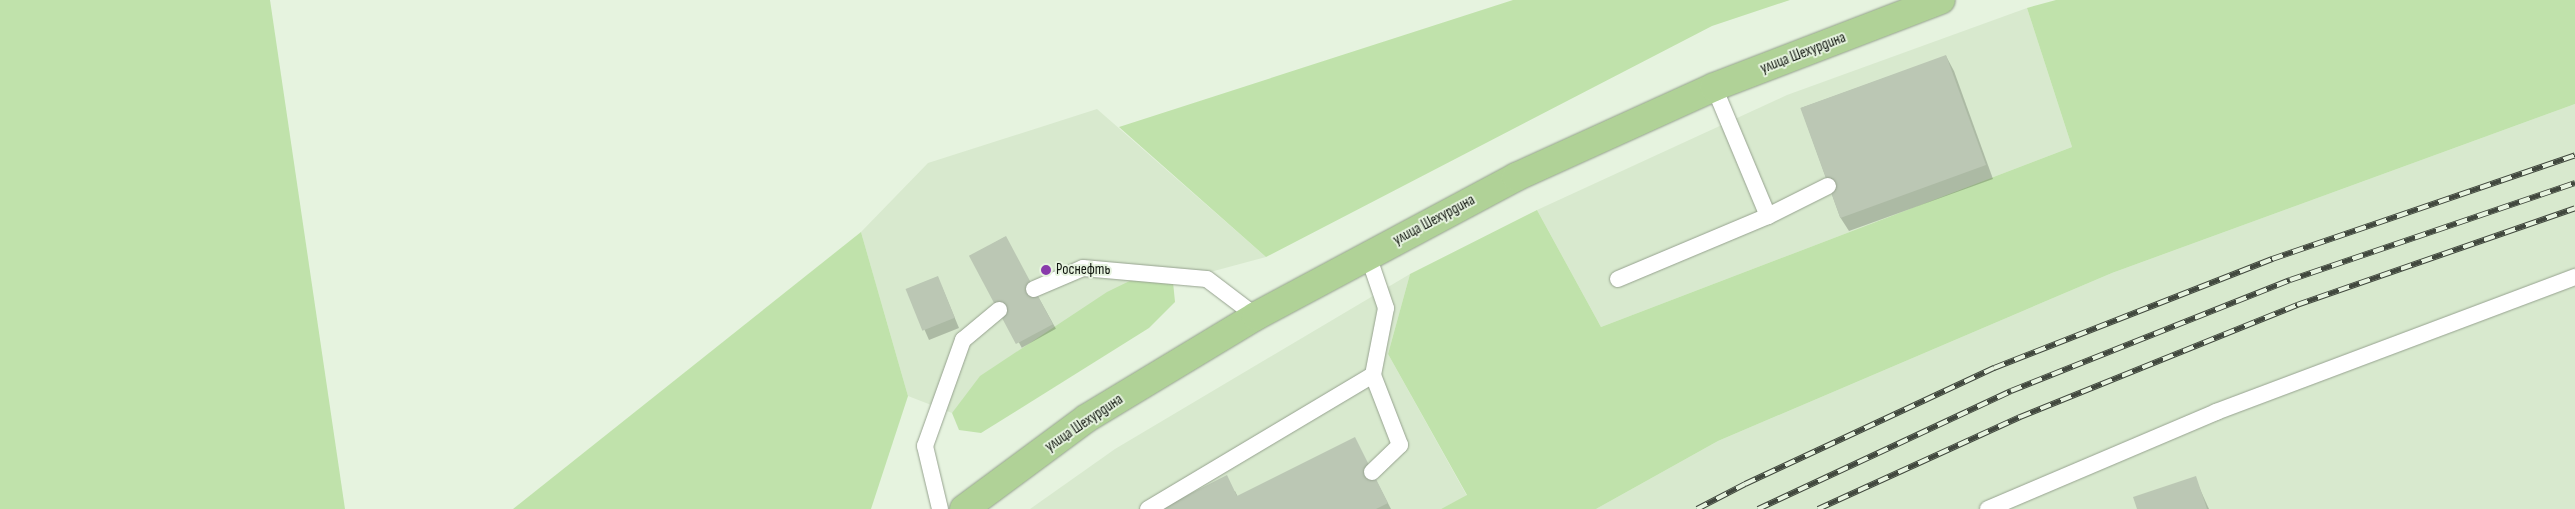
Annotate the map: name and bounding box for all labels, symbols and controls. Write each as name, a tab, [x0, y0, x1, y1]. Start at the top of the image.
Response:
street label: улица Шехурдина	[1758, 28, 1848, 78]
street label: улица Шехурдина	[1390, 191, 1478, 249]
place label: Роснефть	[1056, 261, 1110, 279]
marker: Роснефть	[1040, 264, 1052, 276]
street label: улица Шехурдина	[1042, 390, 1126, 456]

